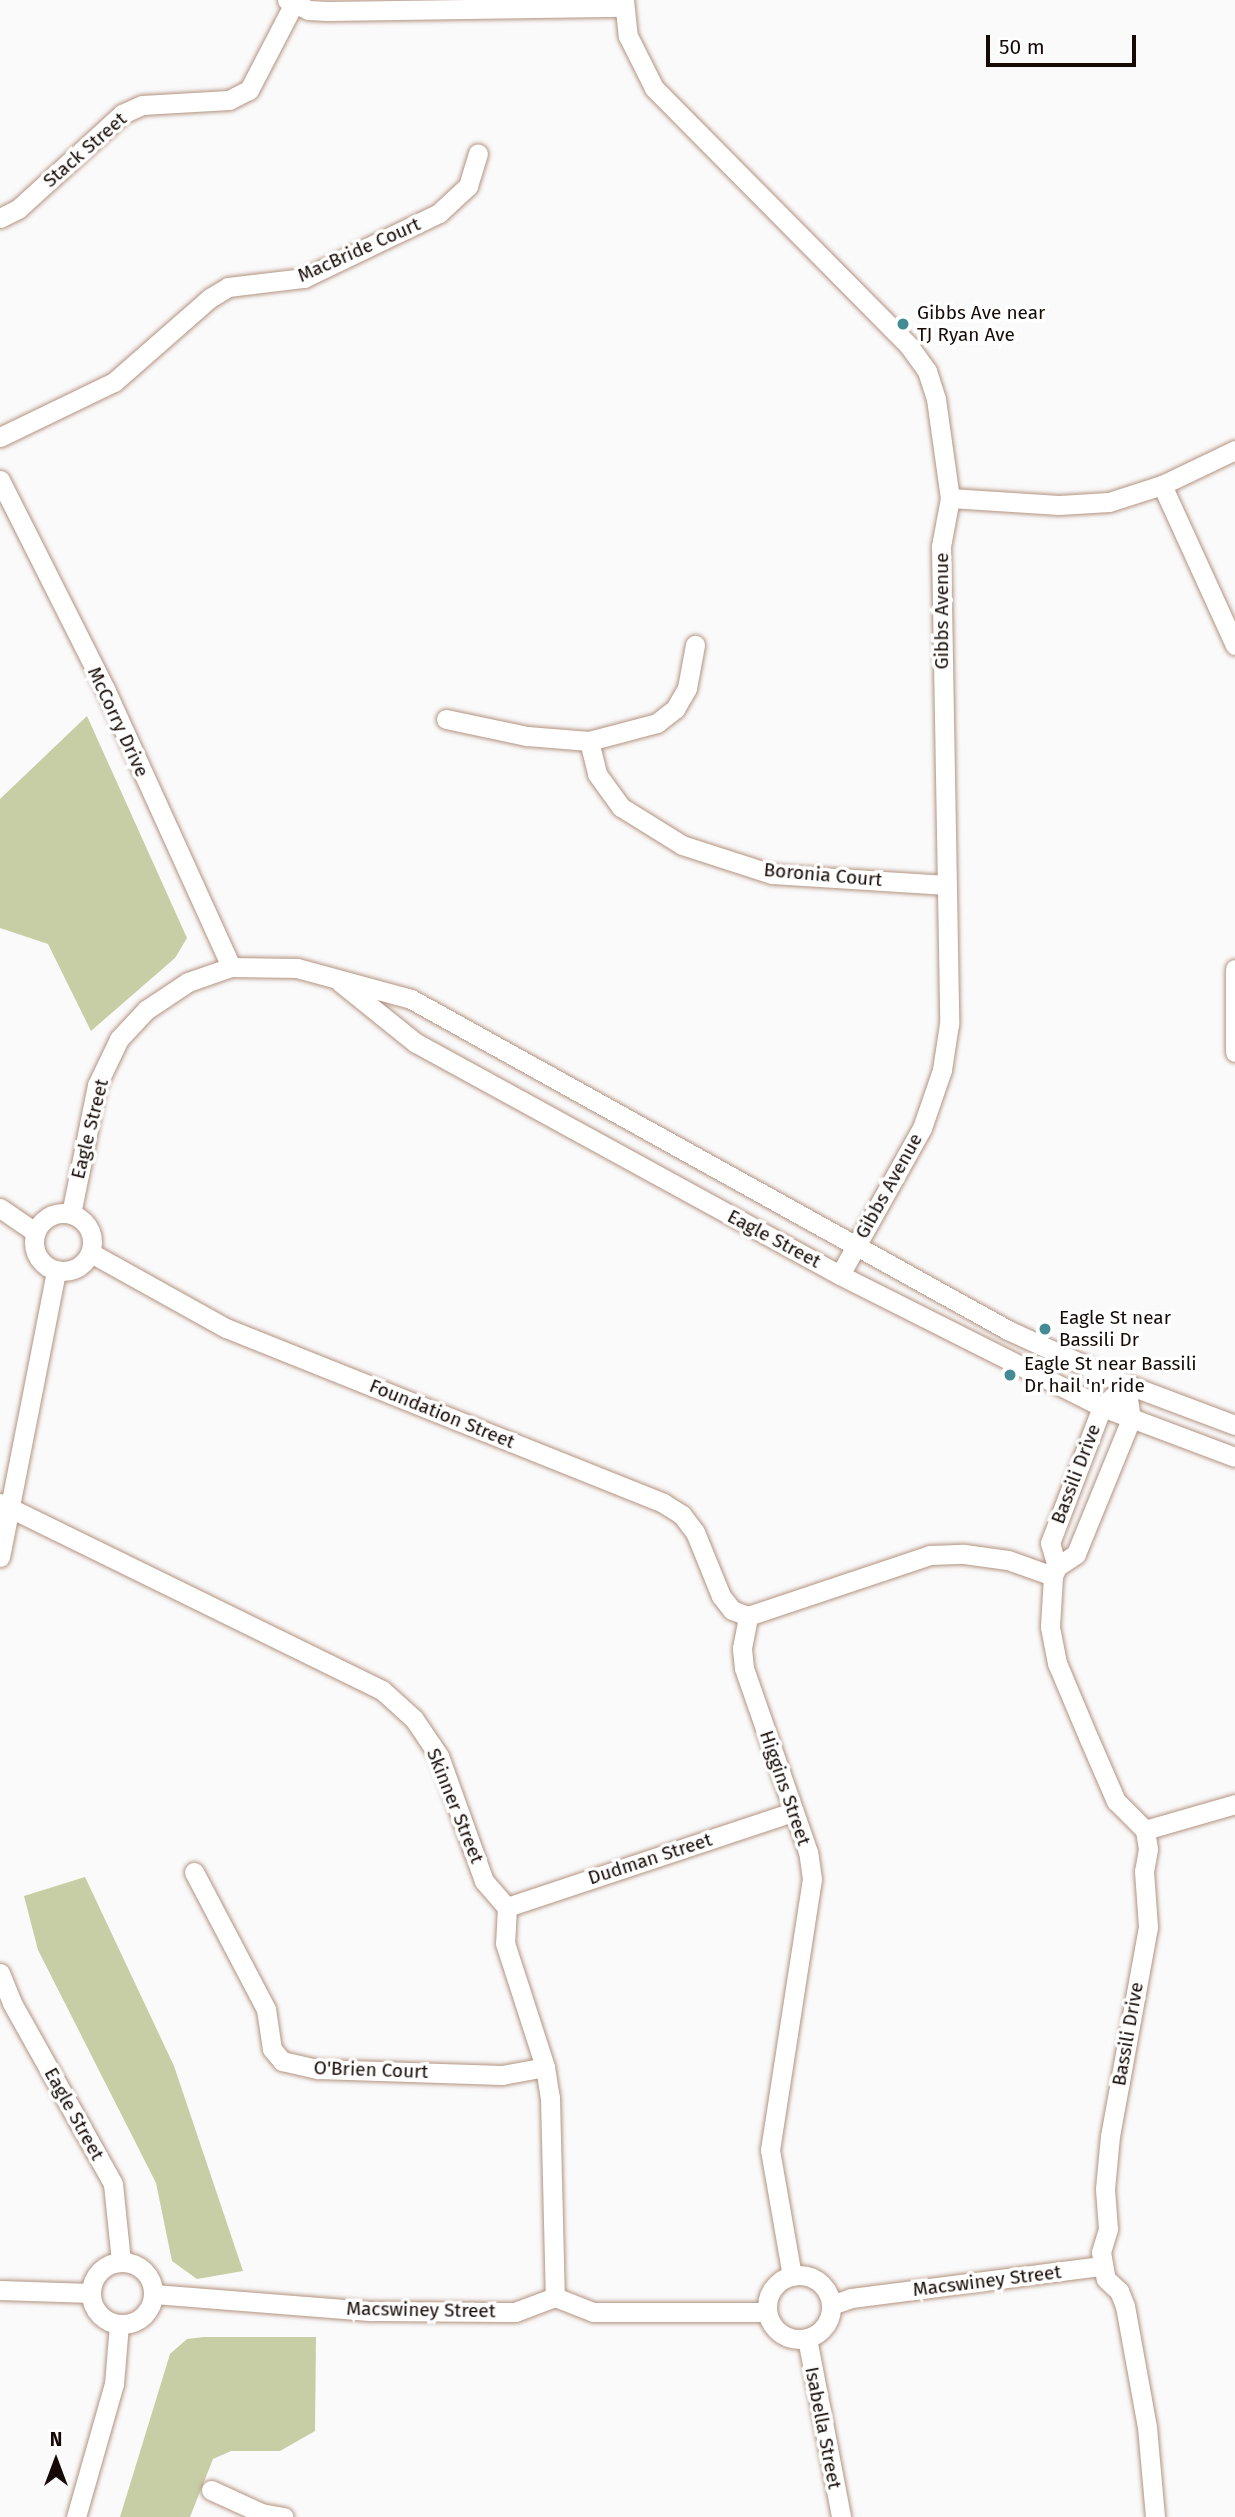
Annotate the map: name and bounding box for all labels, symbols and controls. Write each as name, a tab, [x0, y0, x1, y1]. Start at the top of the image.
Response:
scale bar	[990, 21, 1140, 65]
text: 50 m	[999, 34, 1045, 60]
street label: Stack Street	[39, 108, 131, 192]
street label: MacBride Court	[294, 213, 424, 287]
place label: Gibbs Ave near TJ Ryan Ave	[917, 302, 1045, 346]
marker: Gibbs Ave near TJ Ryan Ave	[895, 316, 911, 332]
street label: Gibbs Avenue	[931, 553, 953, 669]
street label: McCorry Drive	[83, 663, 153, 781]
street label: Boronia Court	[763, 858, 883, 892]
street label: Eagle Street	[67, 1077, 113, 1181]
street label: Gibbs Avenue	[851, 1129, 927, 1243]
street label: Eagle Street	[723, 1205, 825, 1273]
place label: Eagle St near Bassili Dr	[1059, 1307, 1171, 1351]
marker: Eagle St near Bassili Dr	[1037, 1321, 1053, 1337]
place label: Eagle St near Bassili Dr hail 'n' ride	[1024, 1353, 1197, 1397]
marker: Eagle St near Bassili Dr hail 'n' ride	[1002, 1367, 1018, 1383]
street label: Foundation Street	[366, 1374, 518, 1454]
street label: Bassili Drive	[1047, 1421, 1105, 1527]
street label: Higgins Street	[755, 1728, 815, 1848]
street label: Skinner Street	[422, 1745, 488, 1867]
street label: Dudman Street	[585, 1828, 715, 1890]
street label: Bassili Drive	[1108, 1980, 1148, 2088]
street label: O'Brien Court	[313, 2057, 429, 2083]
street label: Eagle Street	[39, 2064, 109, 2164]
street label: Macswiney Street	[912, 2261, 1062, 2301]
street label: Macswiney Street	[346, 2297, 496, 2323]
street label: Isabella Street	[800, 2365, 846, 2491]
north arrow	[21, 2426, 91, 2496]
text: N	[50, 2428, 62, 2451]

